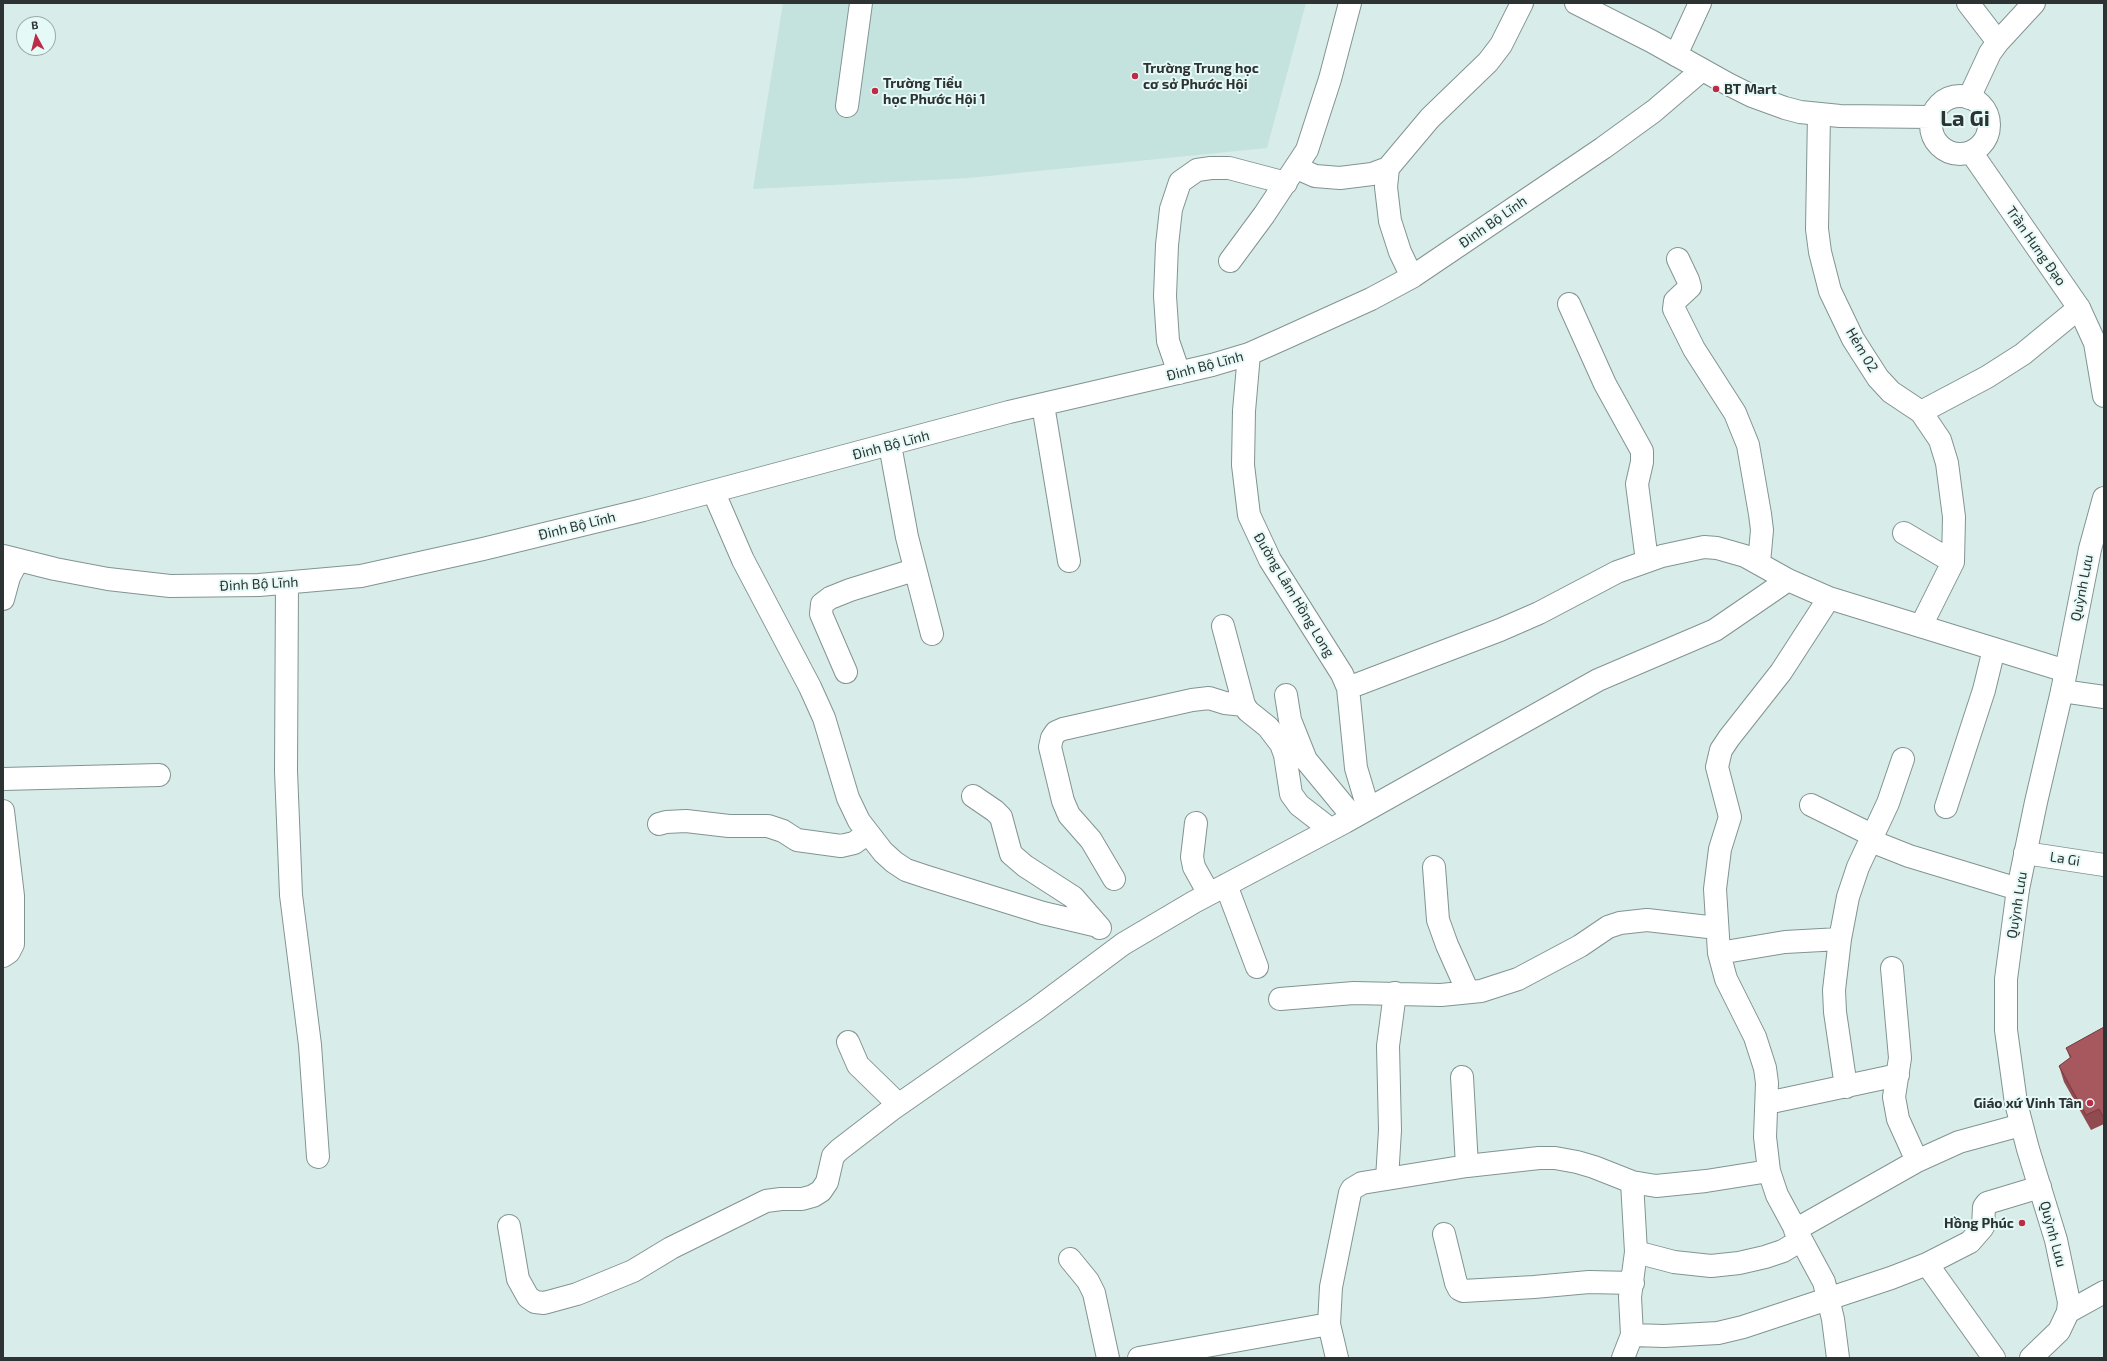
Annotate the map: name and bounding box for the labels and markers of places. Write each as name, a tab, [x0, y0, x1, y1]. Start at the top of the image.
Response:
place label: Trường Trung học cơ sở Phước Hội	[1143, 60, 1259, 92]
marker: Trường Trung học cơ sở Phước Hội	[1130, 71, 1140, 81]
place label: Trường Tiểu học Phước Hội 1	[883, 75, 986, 108]
place label: BT Mart	[1724, 81, 1777, 97]
marker: BT Mart	[1711, 84, 1721, 94]
marker: Trường Tiểu học Phước Hội 1	[870, 86, 880, 96]
place label: Giáo xứ Vinh Tân	[1973, 1095, 2082, 1111]
marker: Giáo xứ Vinh Tân	[2085, 1098, 2095, 1108]
place label: Hồng Phúc	[1944, 1215, 2014, 1231]
marker: Hồng Phúc	[2017, 1218, 2027, 1228]

